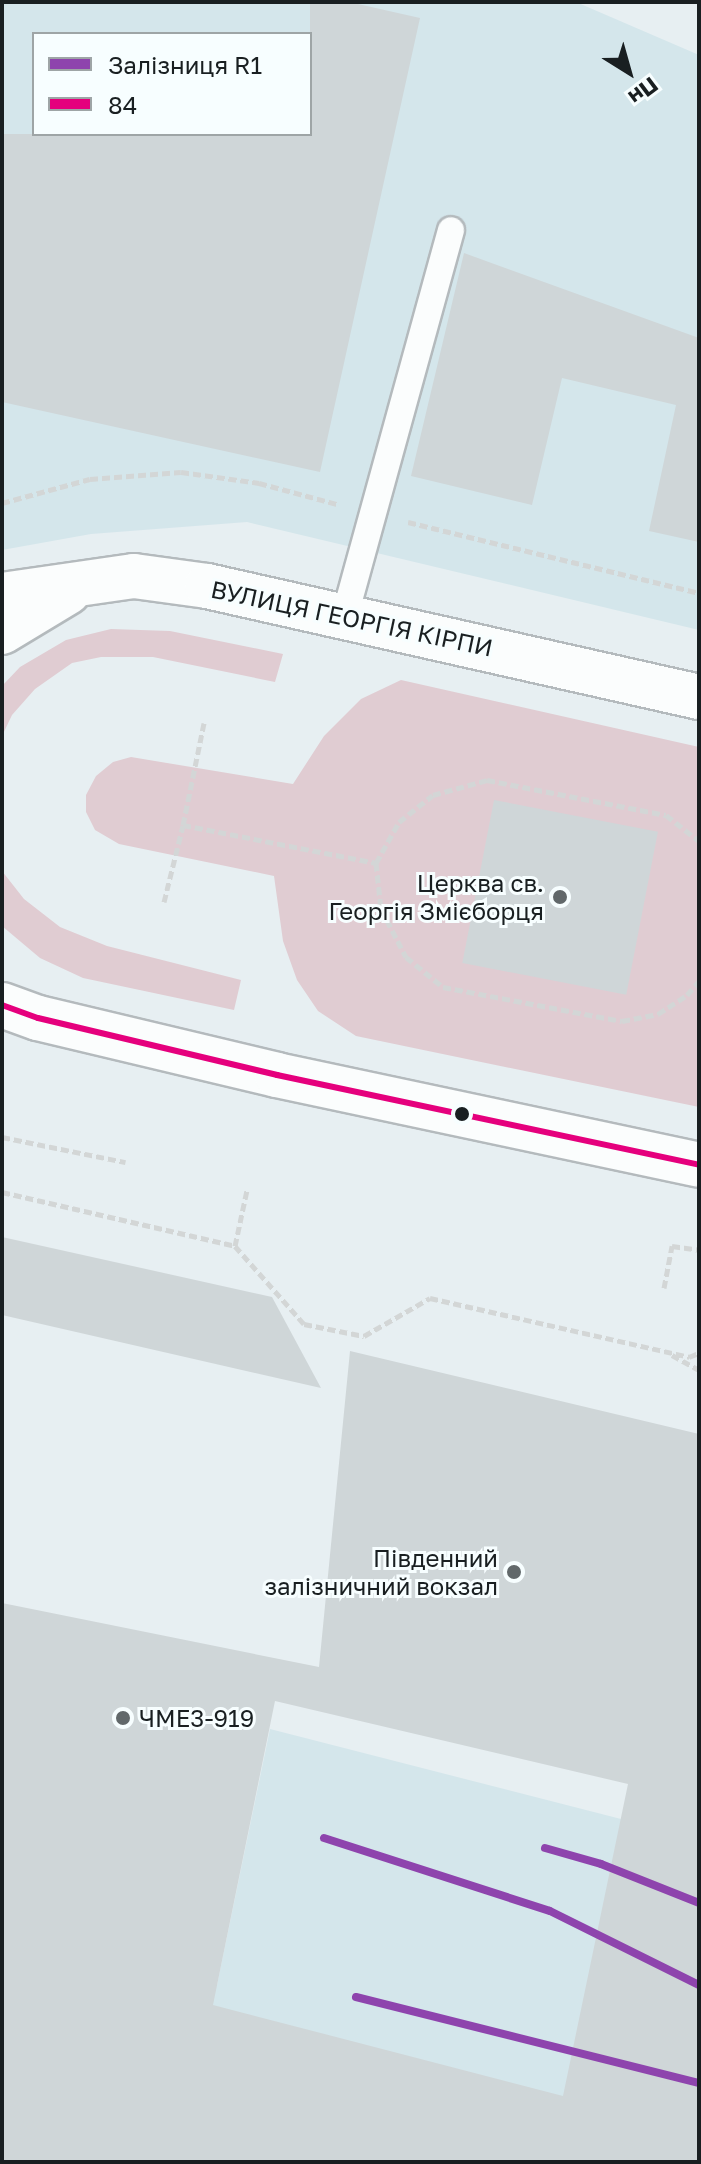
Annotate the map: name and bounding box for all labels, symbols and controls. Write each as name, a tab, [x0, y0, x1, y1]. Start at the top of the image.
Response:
legend	[32, 32, 312, 136]
north arrow	[589, 32, 669, 112]
text: Залізниця R1	[108, 50, 262, 79]
text: Пн	[624, 72, 664, 111]
text: 84	[108, 90, 137, 119]
street label: ВУЛИЦЯ ГЕОРГІЯ КІРПИ	[208, 574, 496, 662]
place label: Церква св. Георгія Змієборця	[329, 869, 544, 925]
marker: Церква св. Георгія Змієборця	[551, 888, 569, 906]
unlabelled marker	[454, 1106, 470, 1122]
place label: Південний залізничний вокзал	[265, 1544, 498, 1600]
marker: Південний залізничний вокзал	[505, 1563, 523, 1581]
place label: ЧМЕ3-919	[139, 1704, 254, 1732]
marker: ЧМЕ3-919	[114, 1709, 132, 1727]

